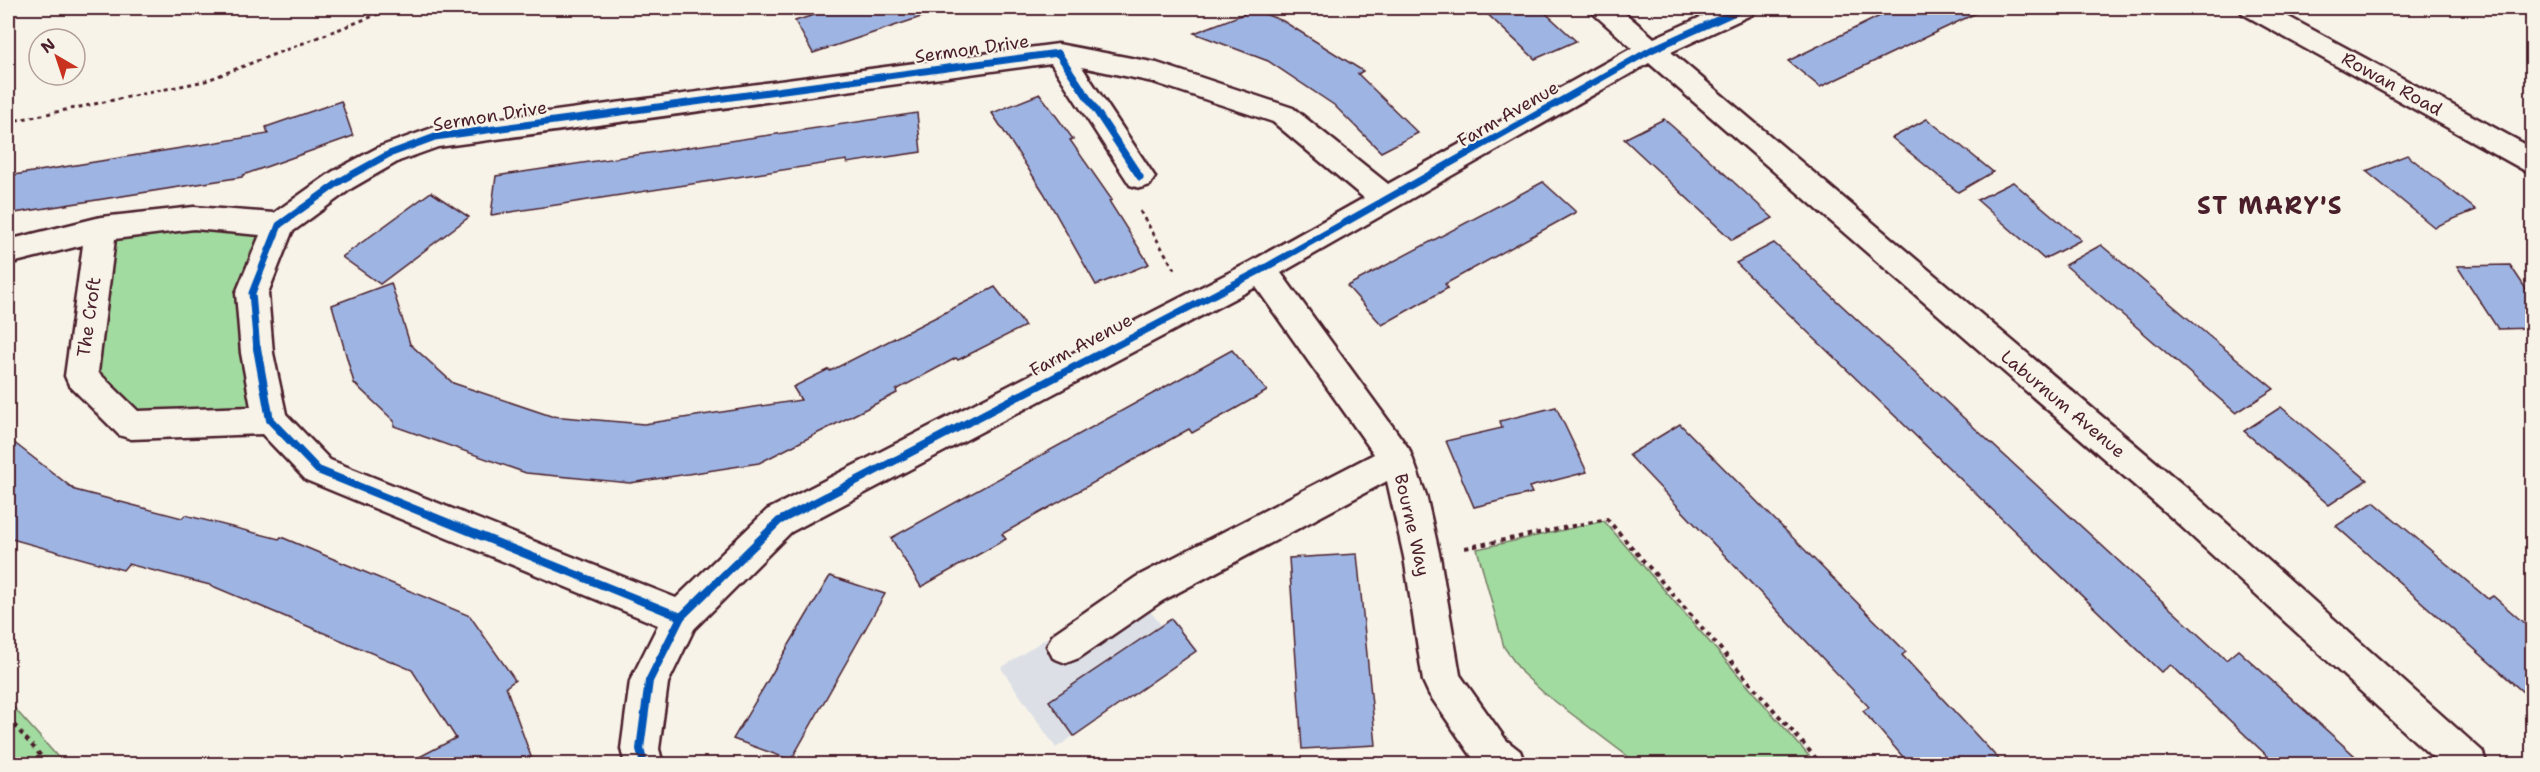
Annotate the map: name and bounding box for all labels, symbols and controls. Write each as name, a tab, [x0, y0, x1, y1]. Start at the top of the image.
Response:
north arrow	[27, 27, 87, 87]
street label: Sermon Drive	[913, 29, 1031, 69]
text: N	[36, 34, 59, 58]
street label: Rowan Road	[2337, 46, 2447, 122]
street label: Farm Avenue	[1453, 75, 1563, 153]
street label: Sermon Drive	[431, 95, 549, 137]
district label: ST MARY'S	[2197, 190, 2343, 222]
street label: The Croft	[71, 275, 107, 359]
street label: Farm Avenue	[1025, 308, 1137, 382]
street label: Laburnum Avenue	[1996, 345, 2130, 463]
street label: Bourne Way	[1389, 471, 1435, 579]

